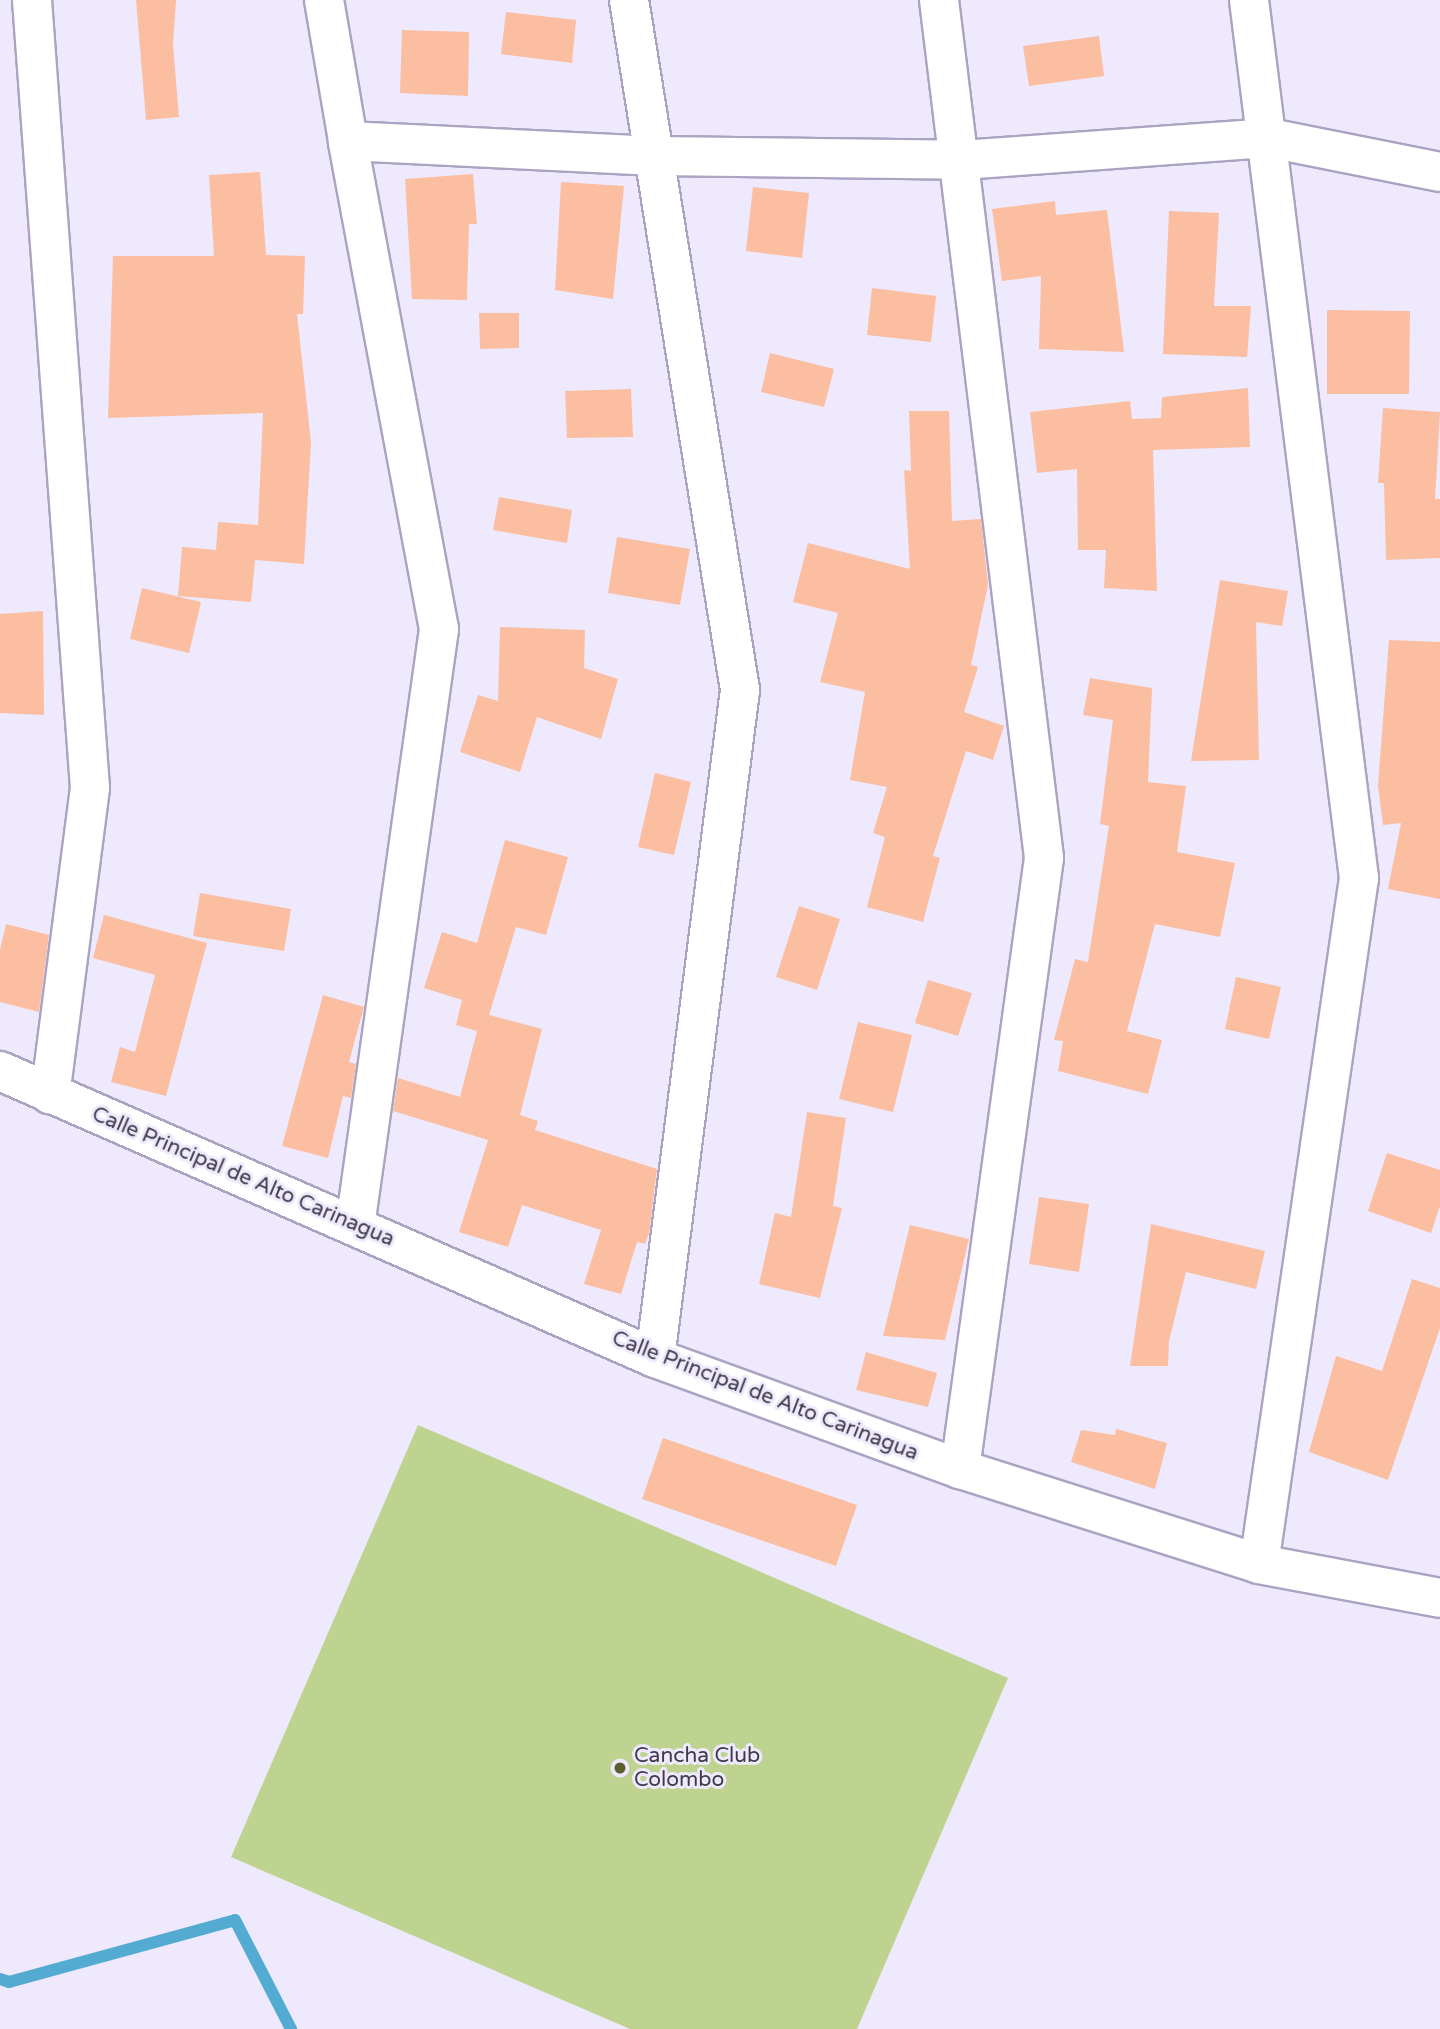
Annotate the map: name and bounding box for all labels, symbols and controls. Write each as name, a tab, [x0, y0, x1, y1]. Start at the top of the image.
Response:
street label: Calle Principal de Alto Carinagua	[88, 1102, 398, 1252]
street label: Calle Principal de Alto Carinagua	[608, 1326, 922, 1466]
place label: Cancha Club Colombo	[634, 1743, 760, 1793]
marker: Cancha Club Colombo	[612, 1760, 628, 1776]

